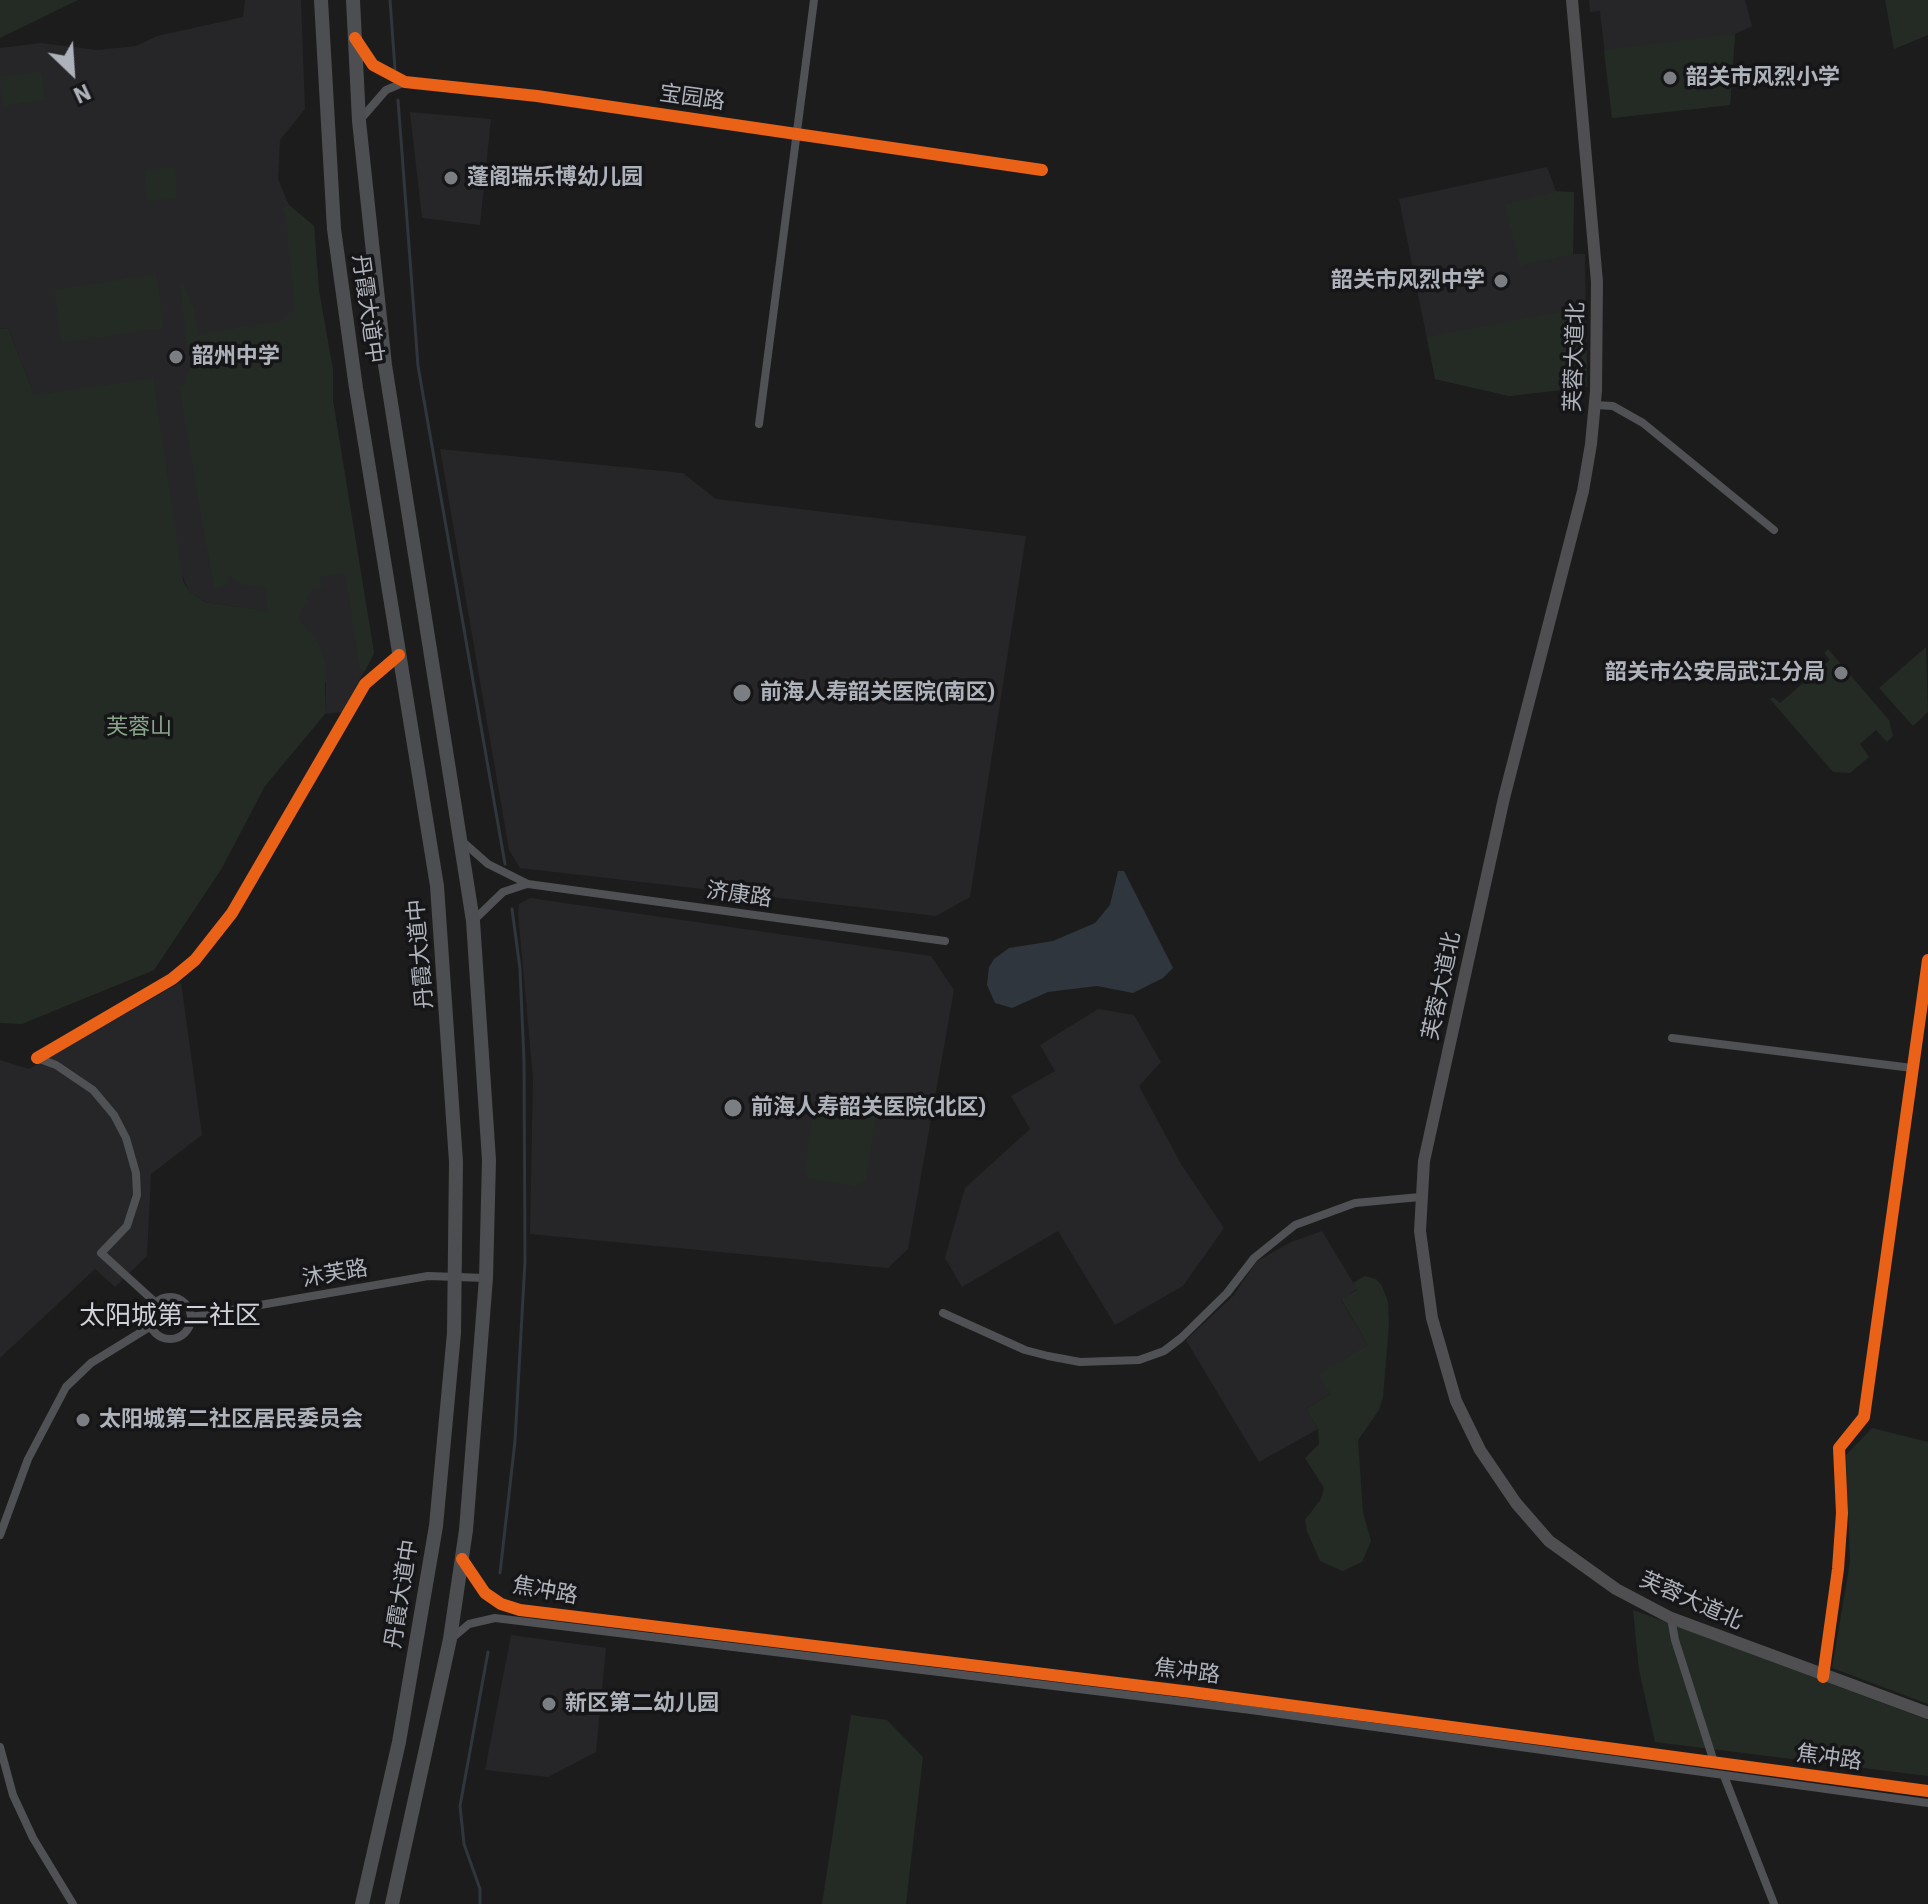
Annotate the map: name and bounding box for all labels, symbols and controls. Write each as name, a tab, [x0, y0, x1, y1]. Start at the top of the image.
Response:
north arrow	[32, 32, 112, 112]
place label: 韶关市风烈小学	[1686, 65, 1840, 91]
marker: 韶关市风烈小学	[1661, 69, 1679, 87]
text: N	[69, 78, 96, 111]
street label: 宝园路	[657, 80, 727, 116]
place label: 蓬阁瑞乐博幼儿园	[467, 165, 643, 191]
marker: 蓬阁瑞乐博幼儿园	[442, 169, 460, 187]
street label: 丹霞大道中	[346, 253, 388, 365]
place label: 韶关市风烈中学	[1331, 268, 1485, 294]
marker: 韶关市风烈中学	[1492, 272, 1510, 290]
street label: 芙蓉大道北	[1560, 302, 1590, 412]
place label: 韶州中学	[192, 344, 280, 370]
marker: 韶州中学	[167, 348, 185, 366]
place label: 韶关市公安局武江分局	[1605, 660, 1825, 686]
marker: 韶关市公安局武江分局	[1832, 664, 1850, 682]
place label: 前海人寿韶关医院(南区)	[760, 680, 995, 706]
marker: 前海人寿韶关医院(南区)	[731, 682, 753, 704]
park label: 芙蓉山	[106, 715, 172, 741]
street label: 济康路	[704, 877, 774, 913]
street label: 丹霞大道中	[403, 898, 439, 1010]
street label: 芙蓉大道北	[1418, 929, 1466, 1043]
place label: 前海人寿韶关医院(北区)	[751, 1095, 986, 1121]
marker: 前海人寿韶关医院(北区)	[722, 1097, 744, 1119]
street label: 沐芙路	[300, 1255, 370, 1293]
district label: 太阳城第二社区	[79, 1300, 261, 1332]
place label: 太阳城第二社区居民委员会	[99, 1407, 363, 1433]
marker: 太阳城第二社区居民委员会	[74, 1411, 92, 1429]
street label: 丹霞大道中	[380, 1538, 424, 1650]
street label: 芙蓉大道北	[1635, 1567, 1747, 1635]
street label: 焦冲路	[510, 1572, 580, 1610]
street label: 焦冲路	[1153, 1655, 1221, 1689]
place label: 新区第二幼儿园	[565, 1691, 719, 1717]
marker: 新区第二幼儿园	[540, 1695, 558, 1713]
street label: 焦冲路	[1794, 1740, 1864, 1776]

